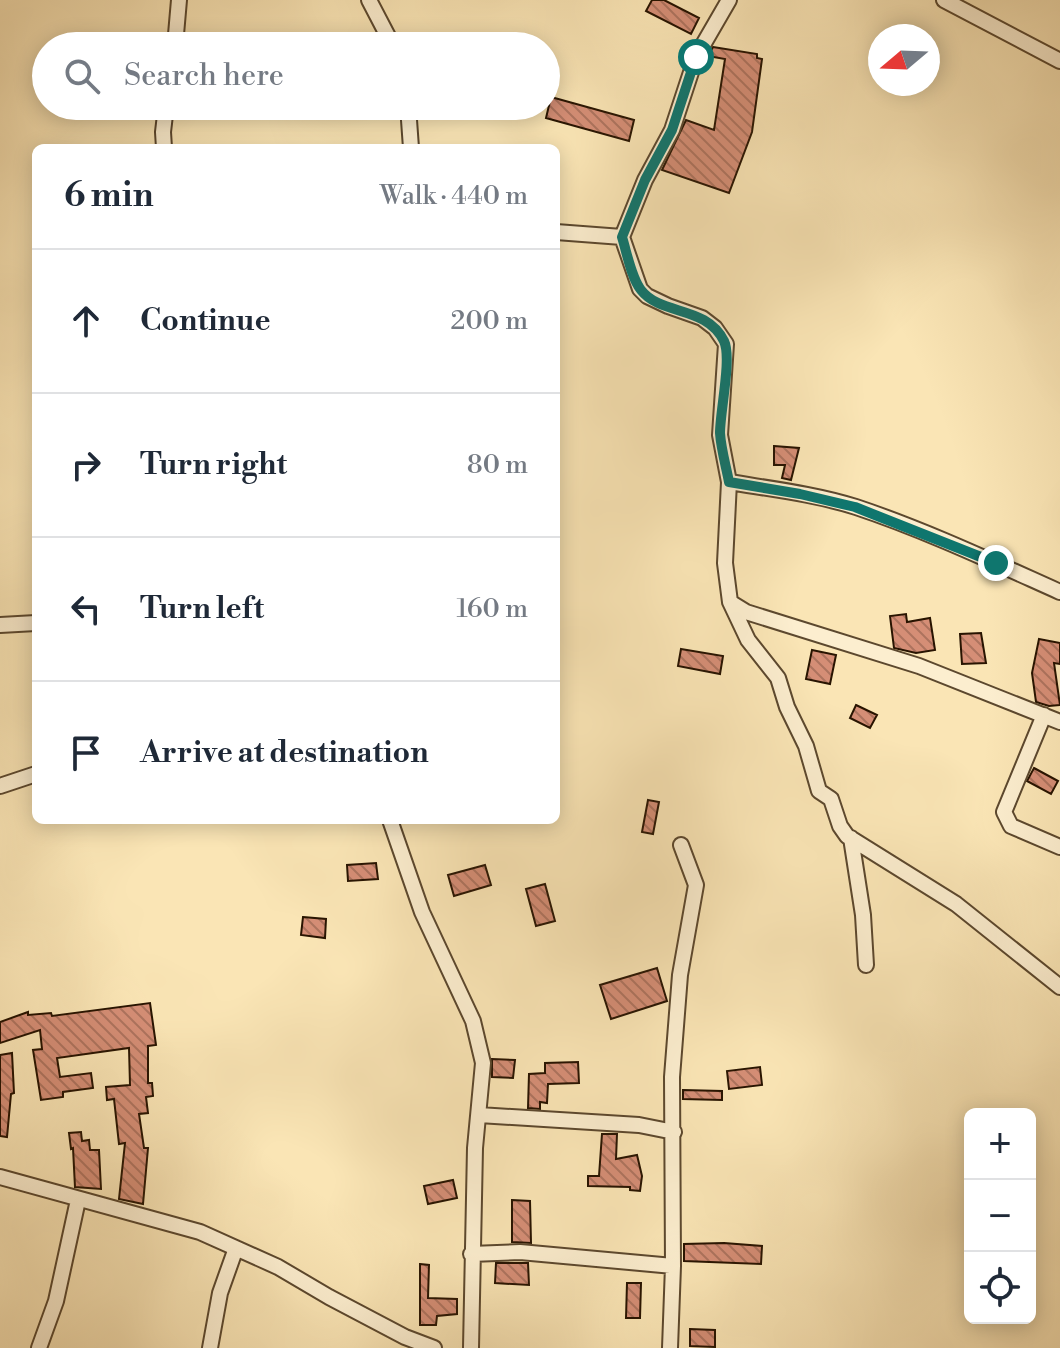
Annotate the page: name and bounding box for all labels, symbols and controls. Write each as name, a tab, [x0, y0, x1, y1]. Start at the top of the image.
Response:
north arrow	[868, 24, 940, 96]
search box	[32, 32, 560, 120]
route start	[678, 39, 714, 75]
icon: search	[60, 54, 104, 98]
text: Search here	[124, 57, 284, 95]
text: 6 min	[64, 175, 154, 217]
text: Walk · 440 m	[380, 180, 528, 212]
icon: ahead	[64, 299, 108, 343]
text: Continue	[140, 302, 271, 340]
text: 200 m	[451, 305, 528, 337]
icon: right	[64, 443, 108, 487]
text: Turn right	[140, 446, 287, 484]
text: 80 m	[467, 449, 528, 481]
route end	[978, 545, 1014, 581]
icon: left	[64, 587, 108, 631]
text: Turn left	[140, 590, 264, 628]
text: 160 m	[457, 593, 528, 625]
icon: arrive	[64, 731, 108, 775]
text: Arrive at destination	[140, 734, 429, 772]
map controls	[964, 1108, 1036, 1324]
button: +	[964, 1108, 1036, 1180]
button: −	[964, 1180, 1036, 1252]
button: locate	[964, 1252, 1036, 1324]

